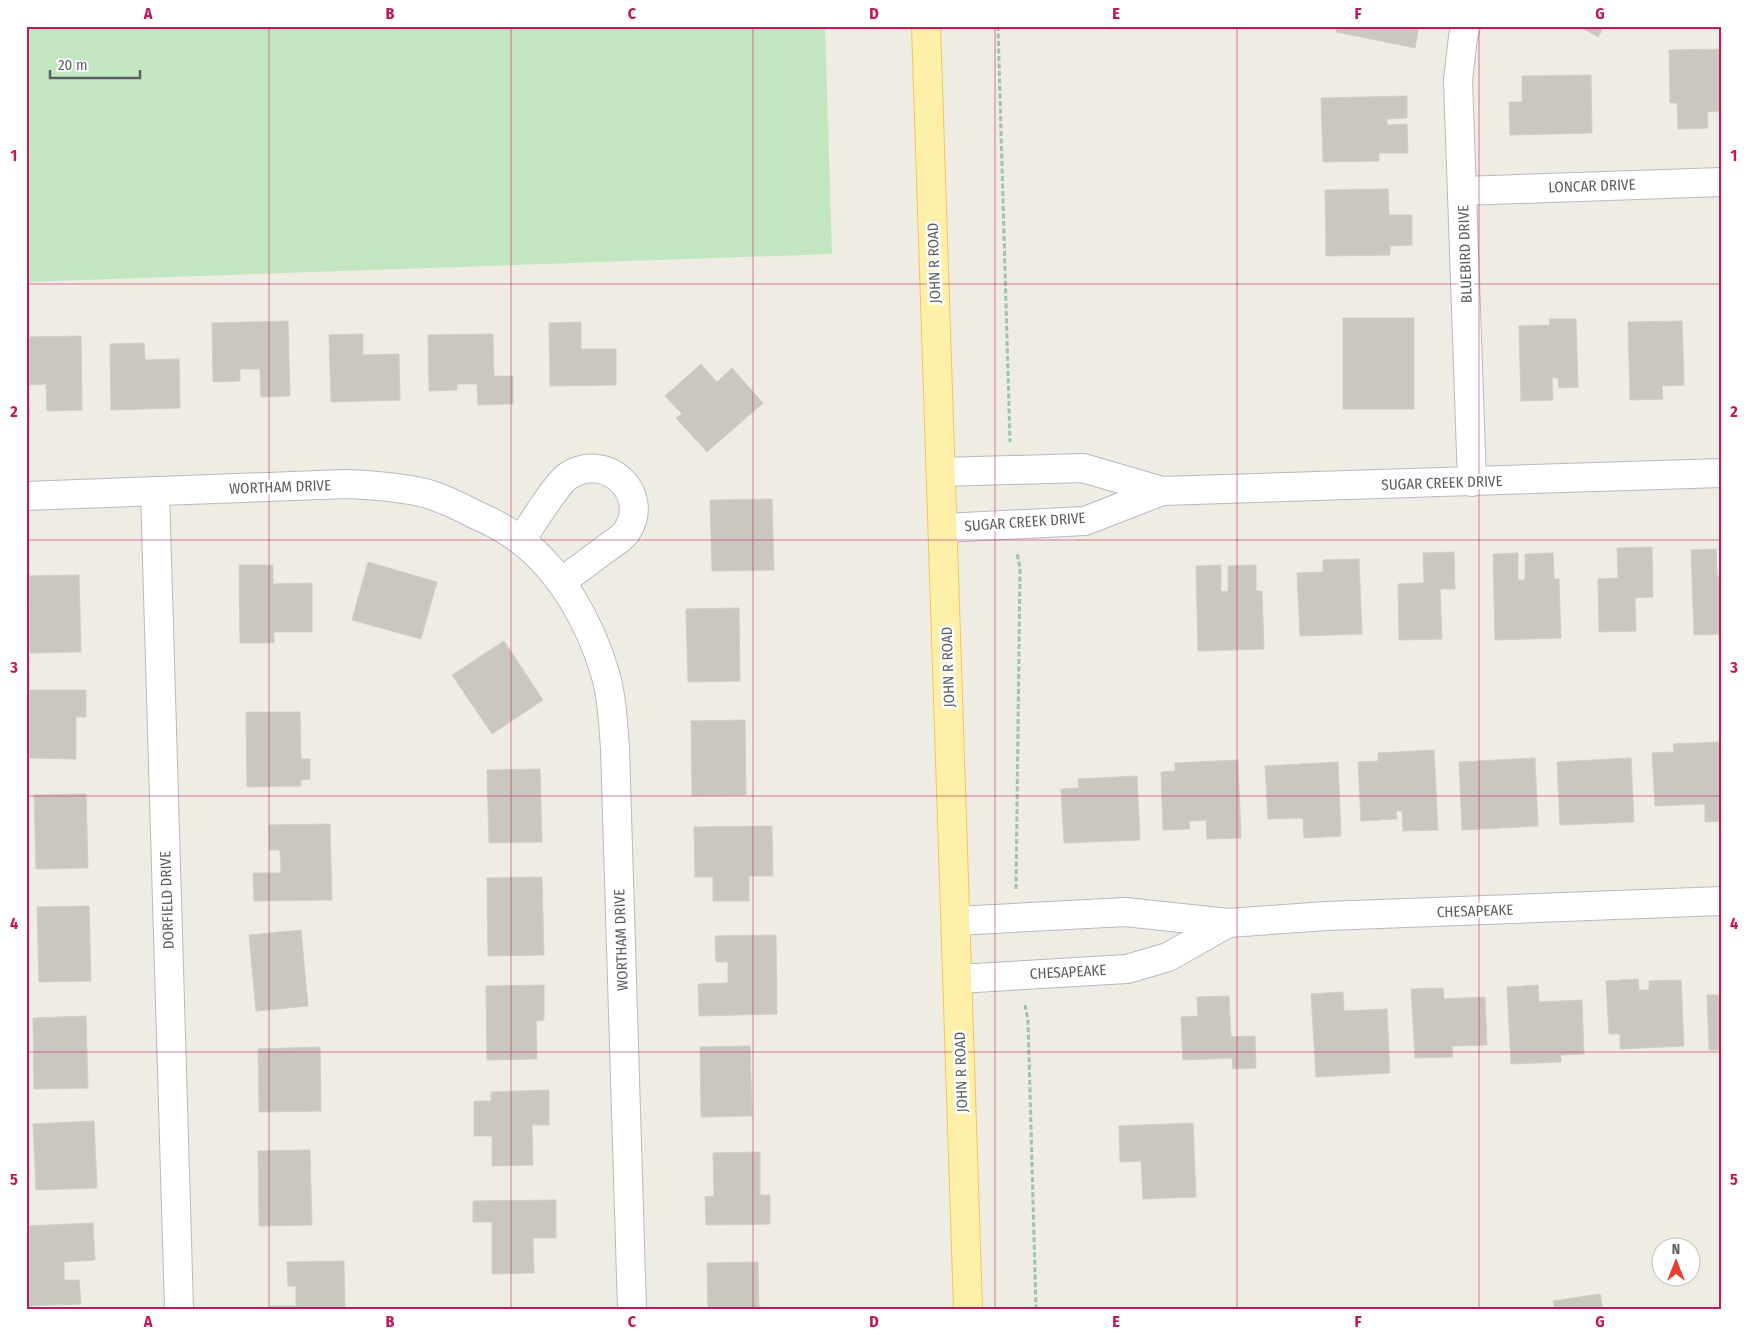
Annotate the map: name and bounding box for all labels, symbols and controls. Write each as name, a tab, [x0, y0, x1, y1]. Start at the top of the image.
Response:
text: A	[143, 4, 153, 23]
text: B	[386, 4, 395, 23]
text: C	[628, 4, 637, 23]
text: D	[869, 4, 879, 23]
text: E	[1112, 4, 1120, 23]
text: F	[1354, 4, 1362, 23]
text: G	[1595, 4, 1605, 23]
scale bar	[50, 48, 140, 80]
text: 20 m	[58, 56, 88, 74]
text: 1	[11, 146, 17, 165]
text: 1	[1731, 146, 1737, 165]
street label: LONCAR DRIVE	[1548, 175, 1636, 197]
street label: BLUEBIRD DRIVE	[1454, 205, 1476, 303]
street label: JOHN R ROAD	[924, 222, 944, 304]
text: 2	[9, 402, 18, 421]
text: 2	[1729, 402, 1738, 421]
street label: SUGAR CREEK DRIVE	[1381, 472, 1503, 494]
street label: WORTHAM DRIVE	[229, 476, 331, 498]
street label: SUGAR CREEK DRIVE	[964, 509, 1086, 535]
street label: JOHN R ROAD	[938, 626, 958, 708]
text: 3	[9, 658, 18, 677]
text: 3	[1729, 658, 1738, 677]
street label: DORFIELD DRIVE	[156, 851, 178, 949]
street label: WORTHAM DRIVE	[610, 889, 632, 991]
street label: CHESAPEAKE	[1436, 901, 1514, 921]
text: 4	[10, 914, 18, 933]
text: 4	[1730, 914, 1738, 933]
street label: CHESAPEAKE	[1029, 961, 1107, 983]
street label: JOHN R ROAD	[951, 1031, 971, 1113]
text: 5	[10, 1170, 18, 1189]
text: 5	[1730, 1170, 1738, 1189]
north arrow	[1650, 1238, 1700, 1288]
text: N	[1672, 1241, 1680, 1258]
text: A	[143, 1312, 153, 1331]
text: B	[386, 1312, 395, 1331]
text: C	[628, 1312, 637, 1331]
text: D	[869, 1312, 879, 1331]
text: E	[1112, 1312, 1120, 1331]
text: F	[1354, 1312, 1362, 1331]
text: G	[1595, 1312, 1605, 1331]

